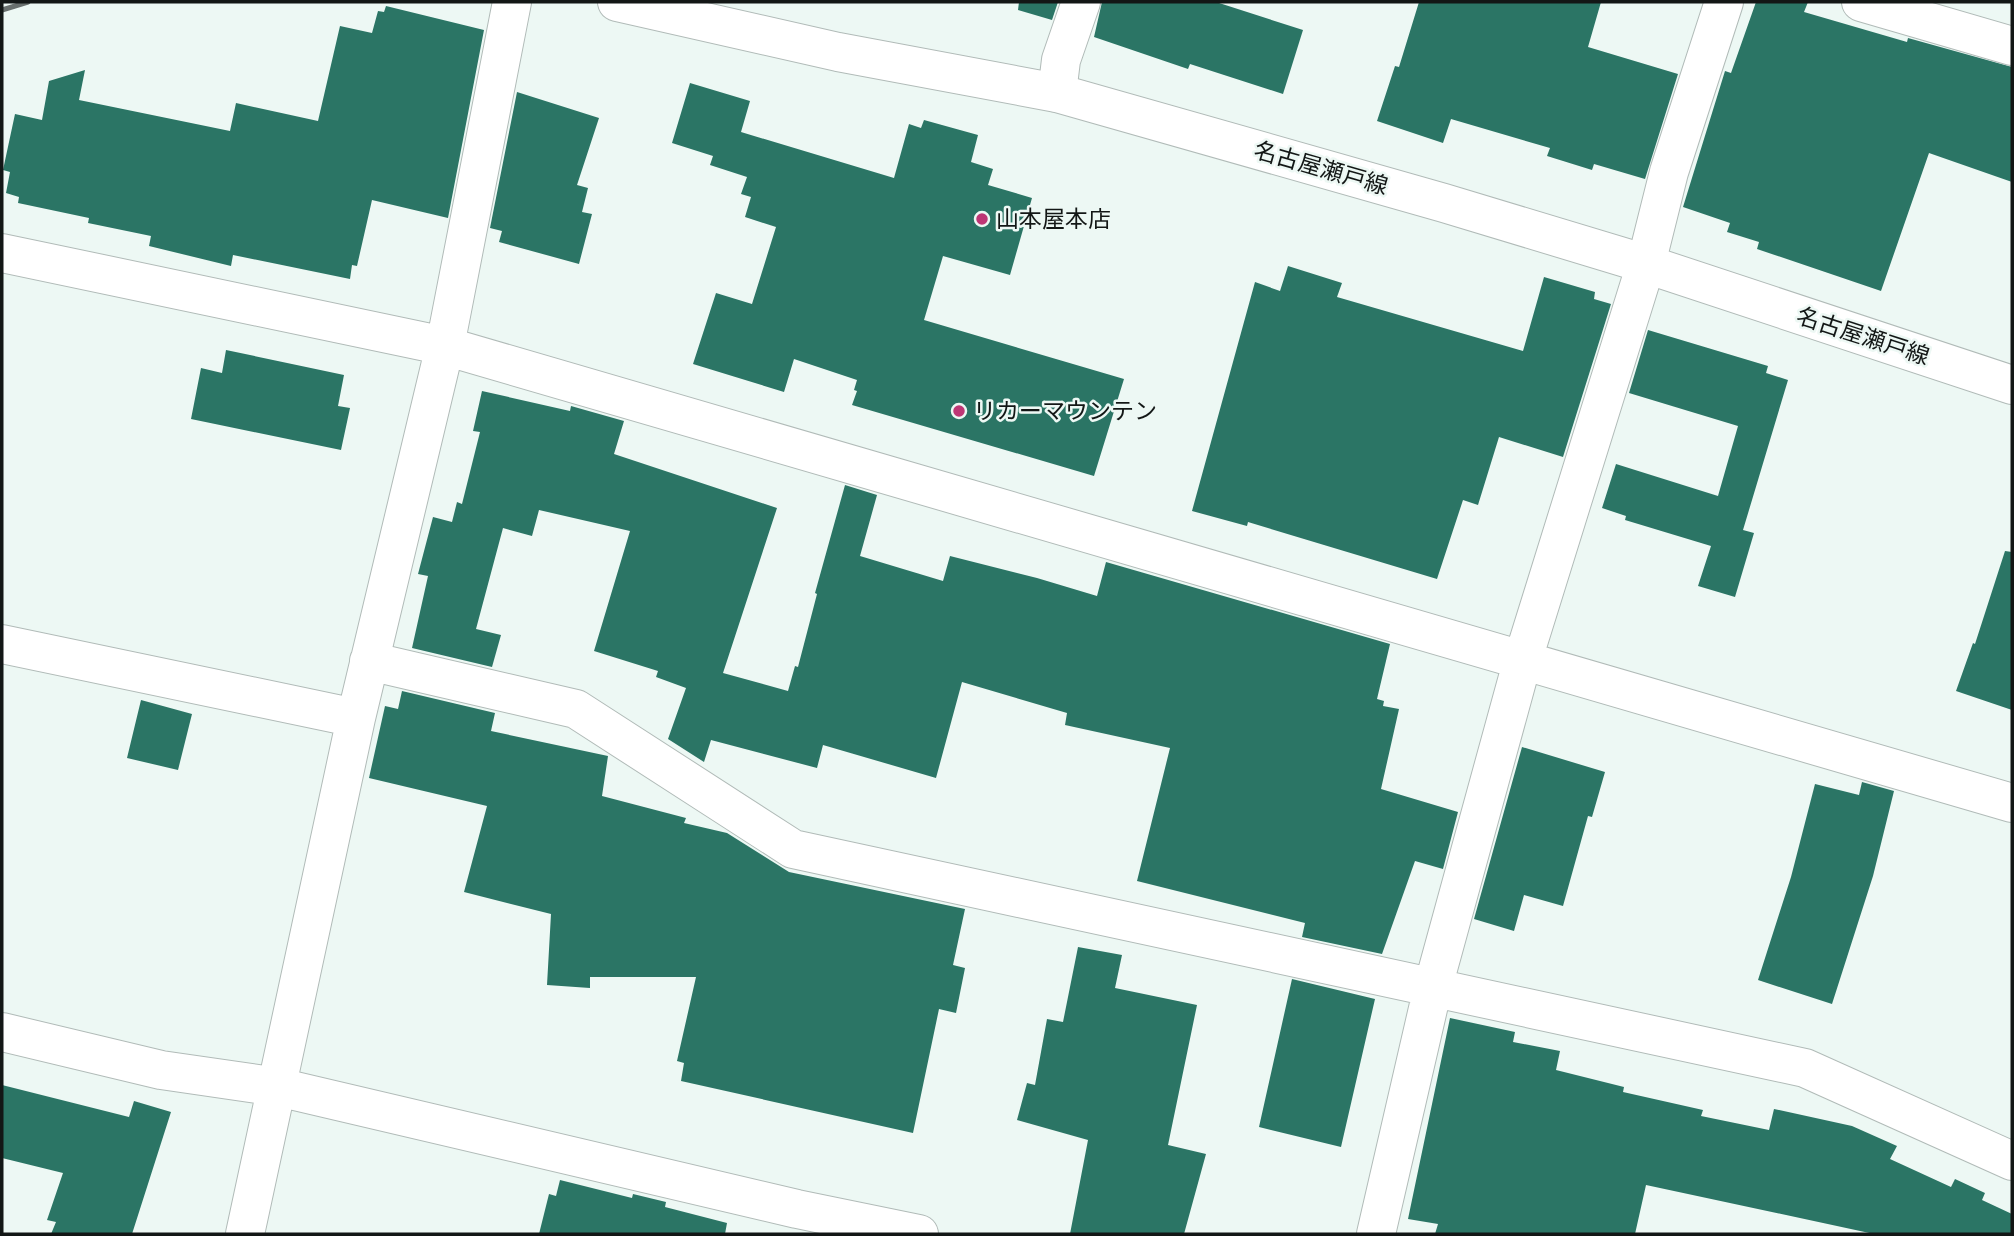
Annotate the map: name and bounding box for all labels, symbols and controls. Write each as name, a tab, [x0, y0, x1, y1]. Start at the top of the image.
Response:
street label: 名古屋瀬戸線	[1251, 134, 1392, 200]
place label: 山本屋本店	[996, 203, 1111, 233]
marker: 山本屋本店	[974, 211, 990, 227]
street label: 名古屋瀬戸線	[1793, 299, 1934, 371]
place label: リカーマウンテン	[973, 395, 1157, 425]
marker: リカーマウンテン	[951, 403, 967, 419]

